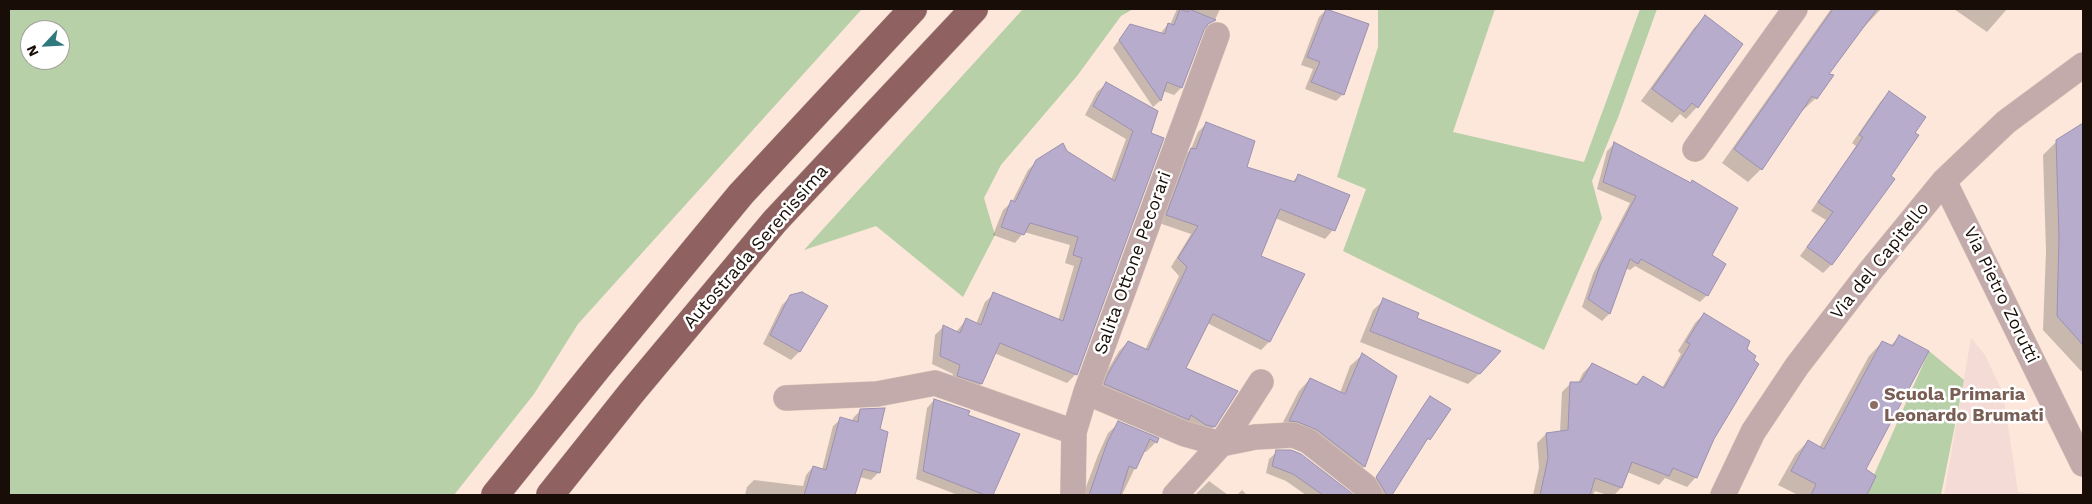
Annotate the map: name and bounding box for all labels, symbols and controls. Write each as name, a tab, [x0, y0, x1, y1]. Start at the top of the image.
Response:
north arrow	[20, 20, 70, 70]
text: N	[23, 43, 42, 59]
street label: Autostrada Serenissima	[679, 161, 833, 333]
street label: Salita Ottone Pecorari	[1090, 169, 1176, 357]
street label: Via del Capitello	[1826, 198, 1934, 324]
street label: Via Pietro Zorutti	[1959, 223, 2043, 367]
place label: Scuola Primaria Leonardo Brumati	[1884, 384, 2044, 426]
marker: Scuola Primaria Leonardo Brumati	[1868, 399, 1880, 411]

